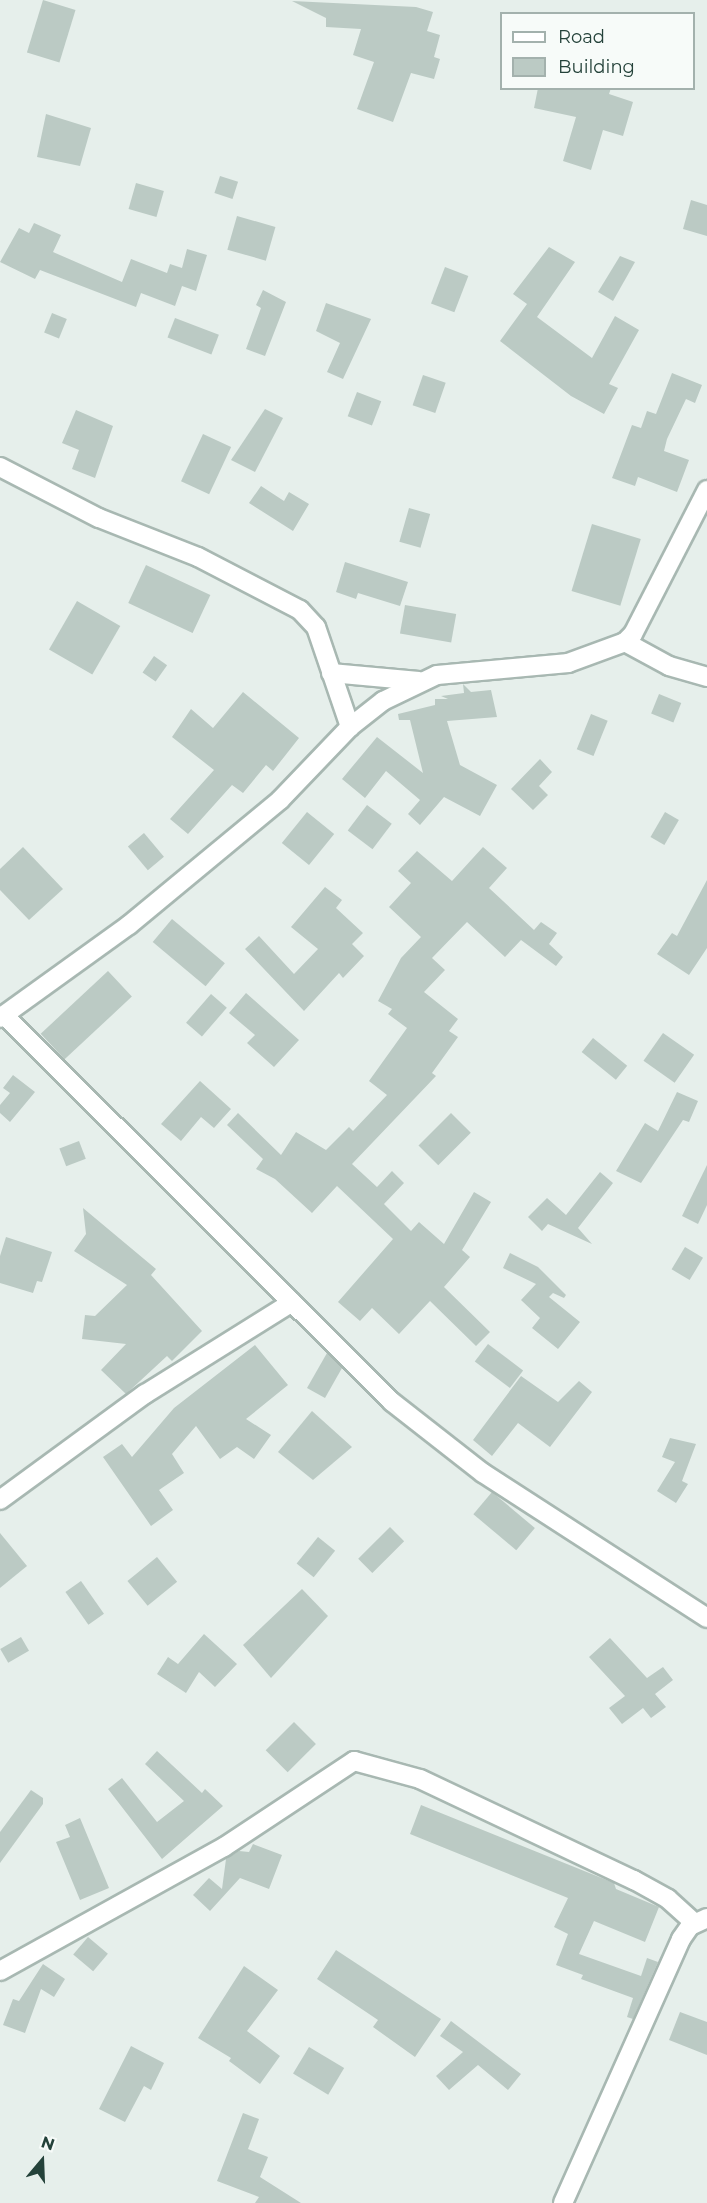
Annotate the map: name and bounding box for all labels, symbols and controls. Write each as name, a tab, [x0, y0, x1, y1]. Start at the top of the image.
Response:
legend	[500, 12, 695, 90]
text: Road	[558, 26, 605, 48]
text: Building	[558, 56, 635, 78]
north arrow	[12, 2131, 72, 2191]
text: N	[39, 2132, 57, 2155]

